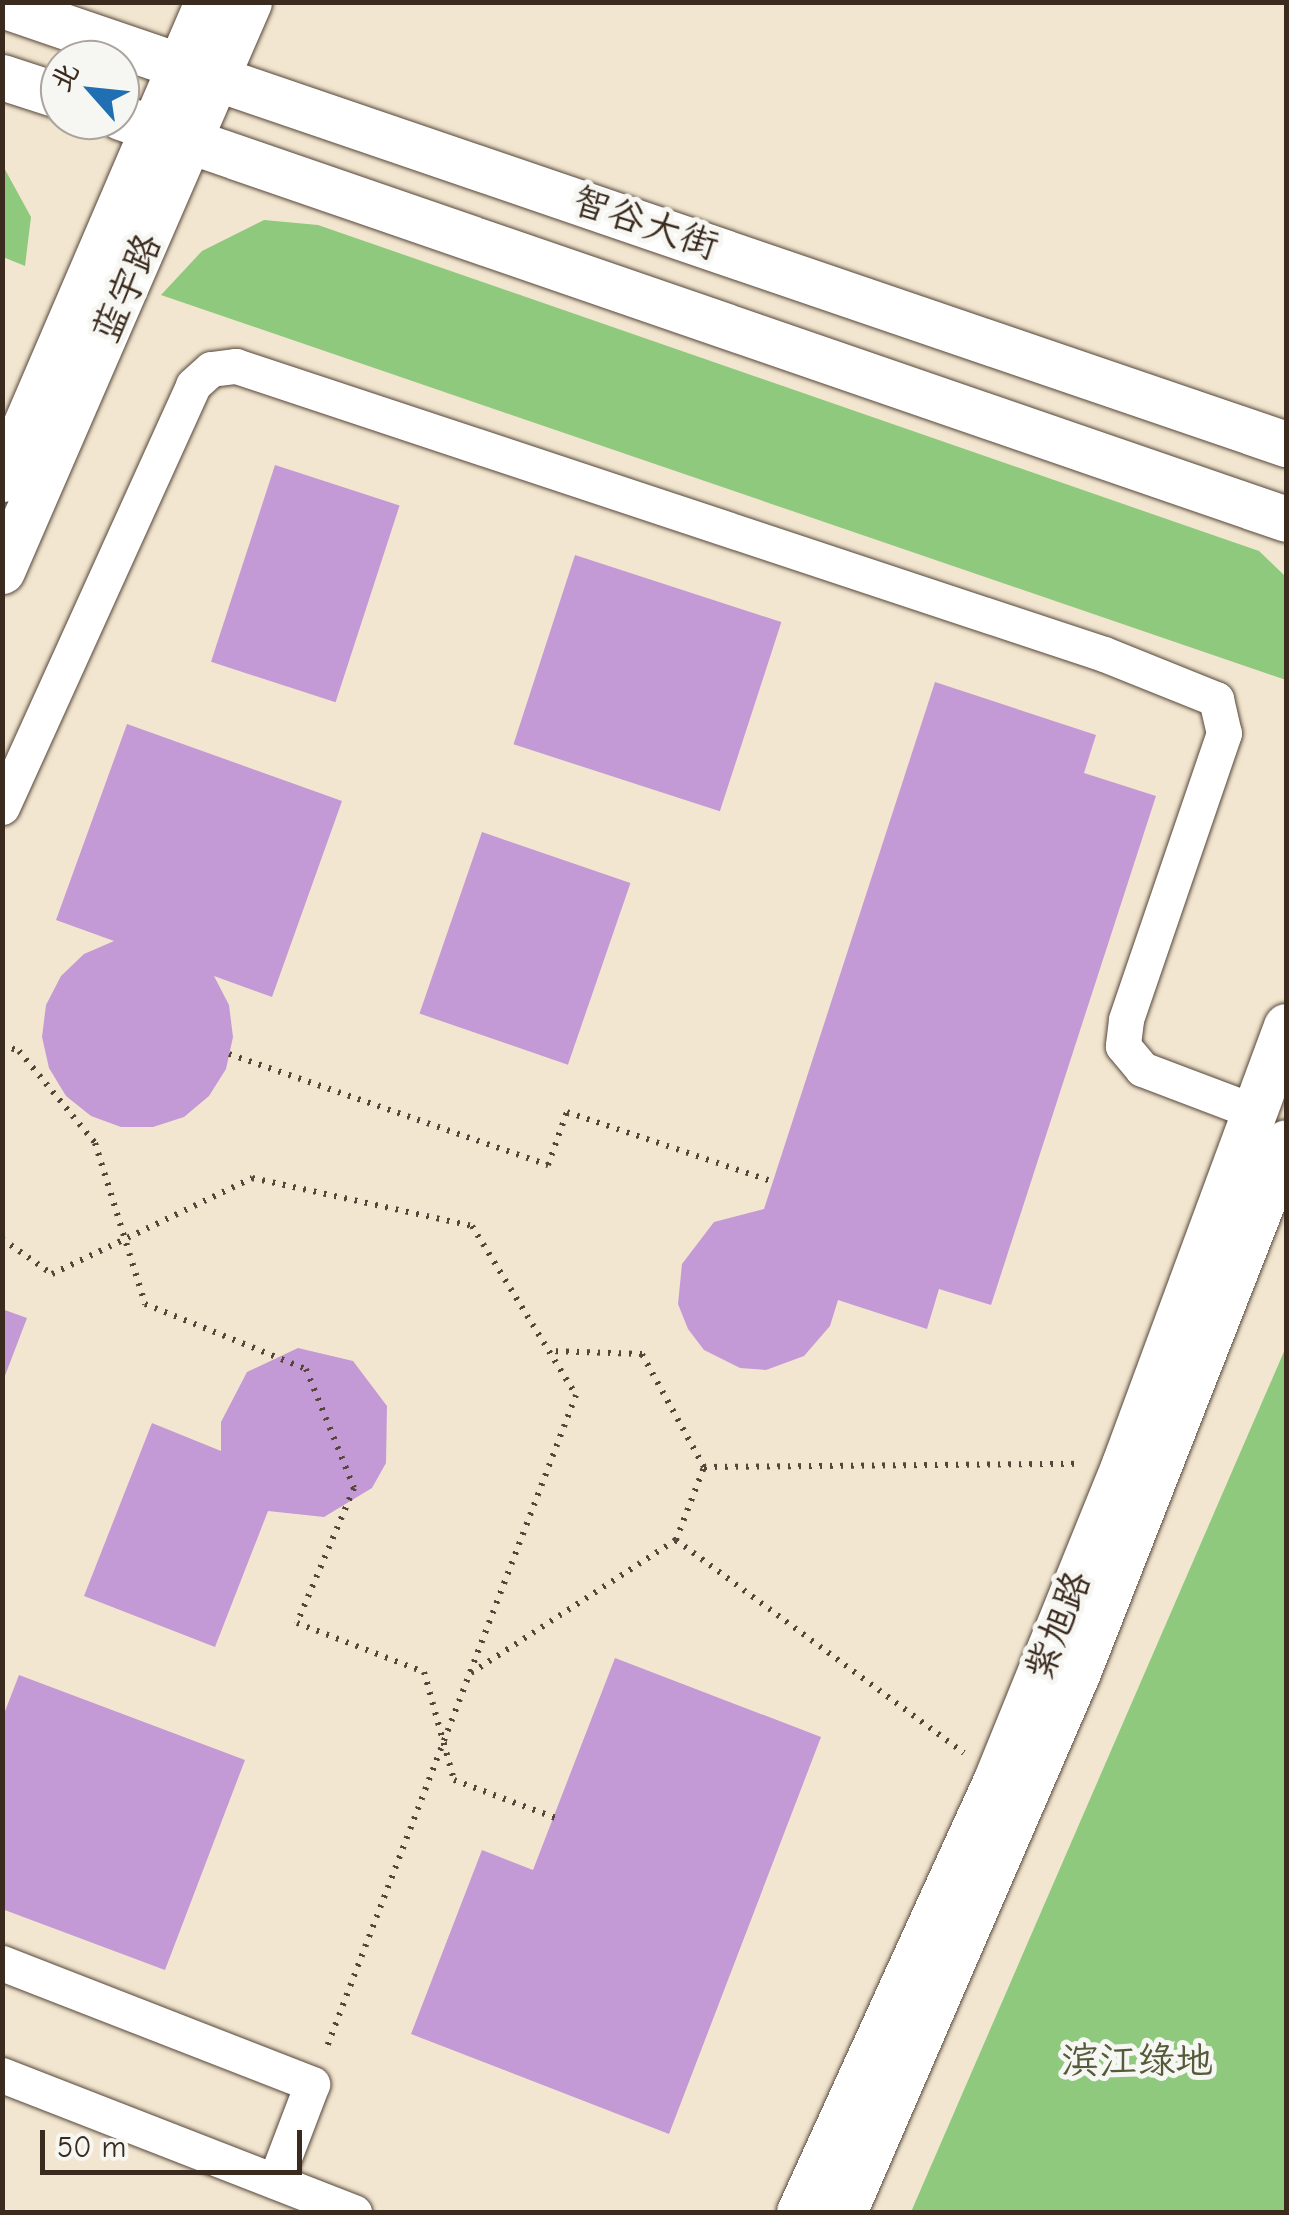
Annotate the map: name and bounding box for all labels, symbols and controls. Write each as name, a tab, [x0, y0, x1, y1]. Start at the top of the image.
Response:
north arrow	[40, 40, 140, 140]
text: 北	[44, 58, 86, 97]
street label: 智谷大街	[566, 178, 724, 270]
street label: 蓝宇路	[84, 227, 172, 349]
street label: 紫旭路	[1017, 1565, 1101, 1687]
park label: 滨江绿地	[1061, 2039, 1213, 2085]
scale bar	[45, 2110, 308, 2172]
text: 50 m	[57, 2130, 126, 2165]

